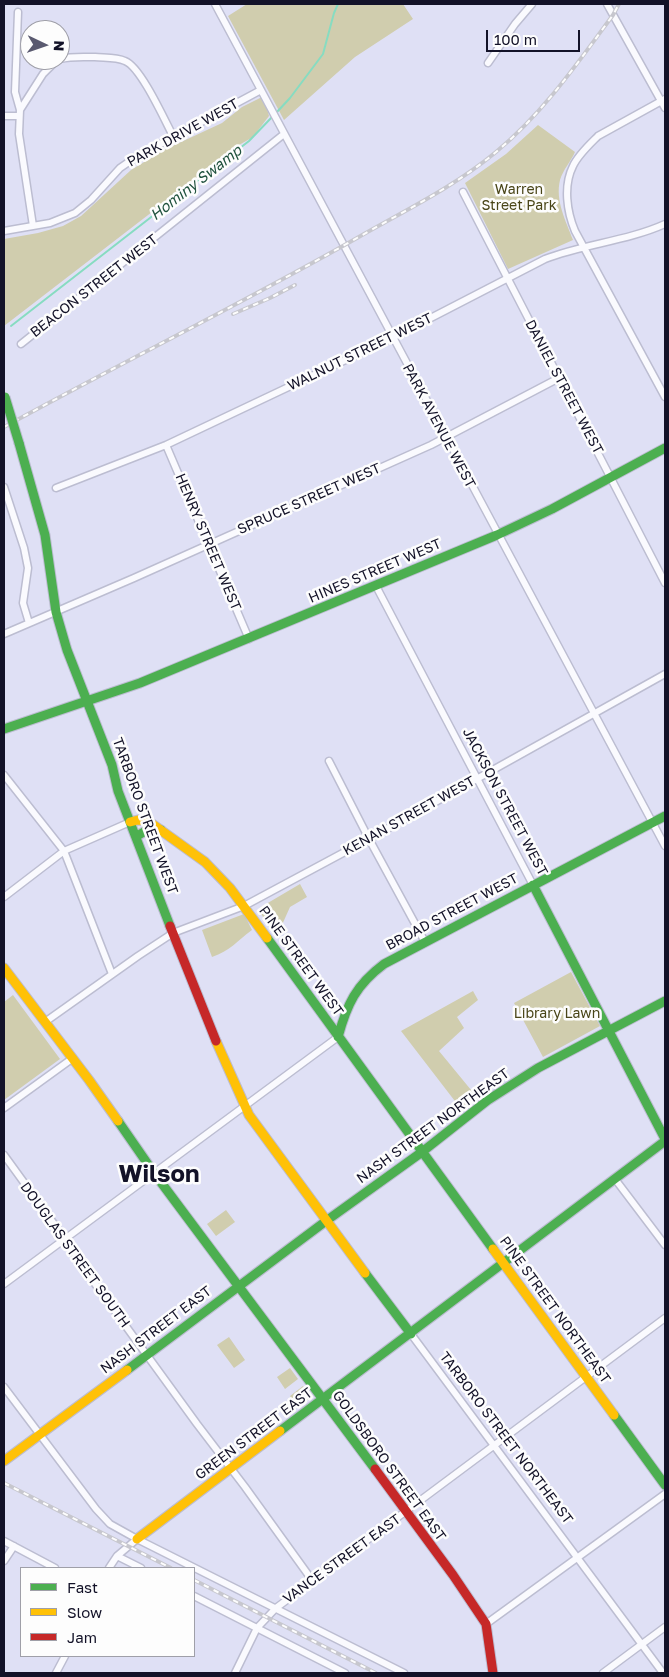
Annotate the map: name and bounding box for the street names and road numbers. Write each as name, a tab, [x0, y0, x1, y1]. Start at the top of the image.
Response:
street label: PARK DRIVE WEST	[124, 95, 242, 171]
street label: BEACON STREET WEST	[27, 231, 161, 341]
street label: WALNUT STREET WEST	[285, 310, 435, 394]
street label: DANIEL STREET WEST	[521, 317, 607, 457]
street label: PARK AVENUE WEST	[399, 361, 479, 491]
street label: SPRUCE STREET WEST	[235, 460, 383, 538]
street label: HENRY STREET WEST	[171, 471, 245, 613]
street label: HINES STREET WEST	[306, 535, 444, 607]
street label: JACKSON STREET WEST	[459, 725, 551, 879]
street label: TARBORO STREET WEST	[109, 735, 181, 897]
street label: KENAN STREET WEST	[340, 773, 478, 859]
street label: BROAD STREET WEST	[383, 870, 521, 954]
street label: PINE STREET WEST	[255, 903, 347, 1019]
street label: NASH STREET NORTHEAST	[353, 1065, 513, 1187]
street label: DOUGLAS STREET SOUTH	[17, 1179, 133, 1331]
street label: PINE STREET NORTHEAST	[496, 1233, 614, 1387]
street label: NASH STREET EAST	[97, 1283, 215, 1377]
street label: TARBORO STREET NORTHEAST	[436, 1349, 576, 1527]
street label: GREEN STREET EAST	[192, 1384, 316, 1484]
street label: GOLDSBORO STREET EAST	[329, 1388, 449, 1544]
street label: VANCE STREET EAST	[280, 1511, 404, 1607]

